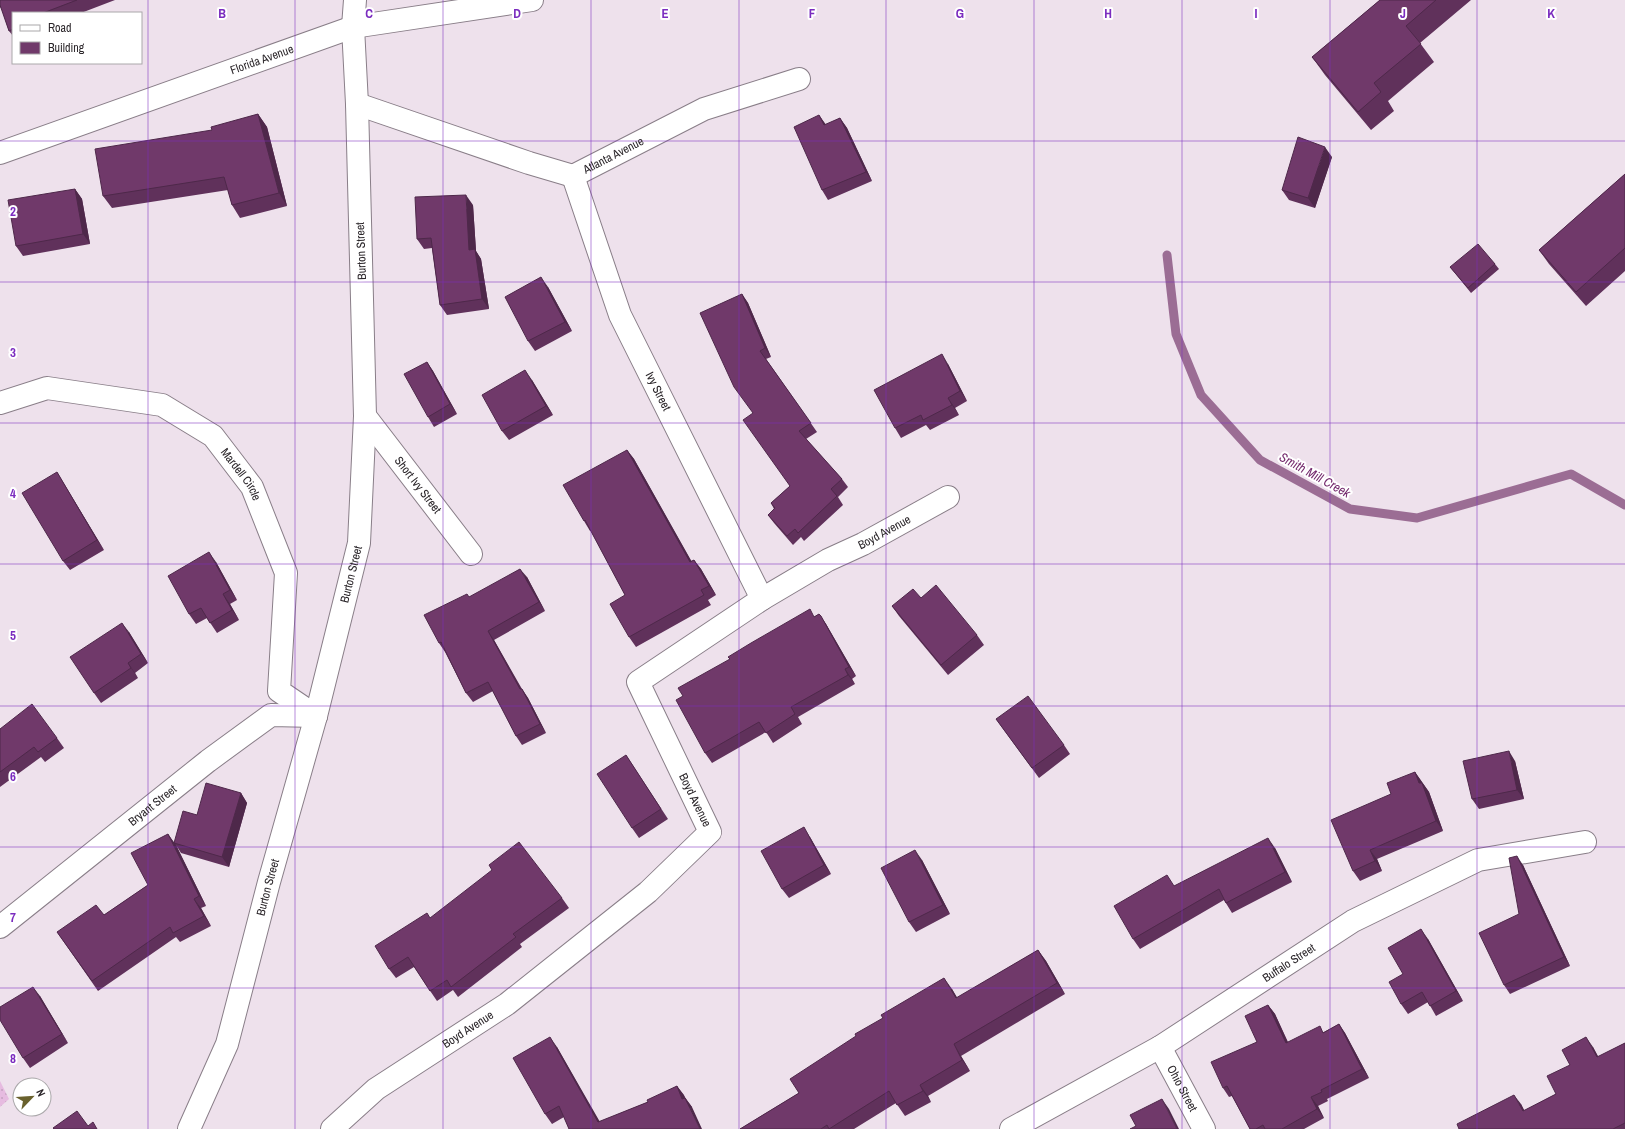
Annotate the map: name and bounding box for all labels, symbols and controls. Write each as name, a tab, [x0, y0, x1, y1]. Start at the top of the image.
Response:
text: B	[218, 5, 226, 22]
text: C	[365, 5, 373, 22]
text: D	[513, 5, 521, 22]
text: E	[661, 5, 669, 22]
text: F	[809, 5, 816, 22]
text: G	[956, 5, 964, 22]
text: H	[1104, 5, 1112, 22]
text: I	[1255, 5, 1258, 22]
text: J	[1400, 5, 1406, 22]
text: K	[1547, 5, 1555, 22]
legend	[12, 12, 142, 64]
text: Road	[48, 20, 72, 36]
text: Building	[48, 40, 85, 56]
street label: Florida Avenue	[228, 41, 296, 78]
street label: Atlanta Avenue	[579, 133, 646, 178]
text: 2	[10, 203, 16, 220]
street label: Burton Street	[352, 221, 370, 280]
text: 3	[10, 344, 16, 361]
street label: Ivy Street	[642, 369, 675, 414]
street label: Mardell Circle	[217, 445, 265, 503]
water label: Smith Mill Creek	[1276, 448, 1354, 502]
street label: Short Ivy Street	[391, 453, 445, 517]
text: 4	[10, 485, 16, 502]
street label: Boyd Avenue	[855, 511, 913, 553]
street label: Burton Street	[336, 544, 366, 604]
text: 5	[10, 627, 16, 644]
text: 6	[10, 768, 16, 785]
street label: Boyd Avenue	[675, 770, 715, 830]
street label: Bryant Street	[125, 781, 180, 830]
street label: Burton Street	[253, 857, 283, 917]
text: 7	[10, 909, 16, 926]
street label: Buffalo Street	[1260, 940, 1318, 986]
street label: Boyd Avenue	[439, 1007, 497, 1052]
text: 8	[10, 1050, 16, 1067]
street label: Ohio Street	[1163, 1062, 1201, 1115]
north arrow	[12, 1077, 52, 1117]
text: N	[33, 1087, 49, 1099]

